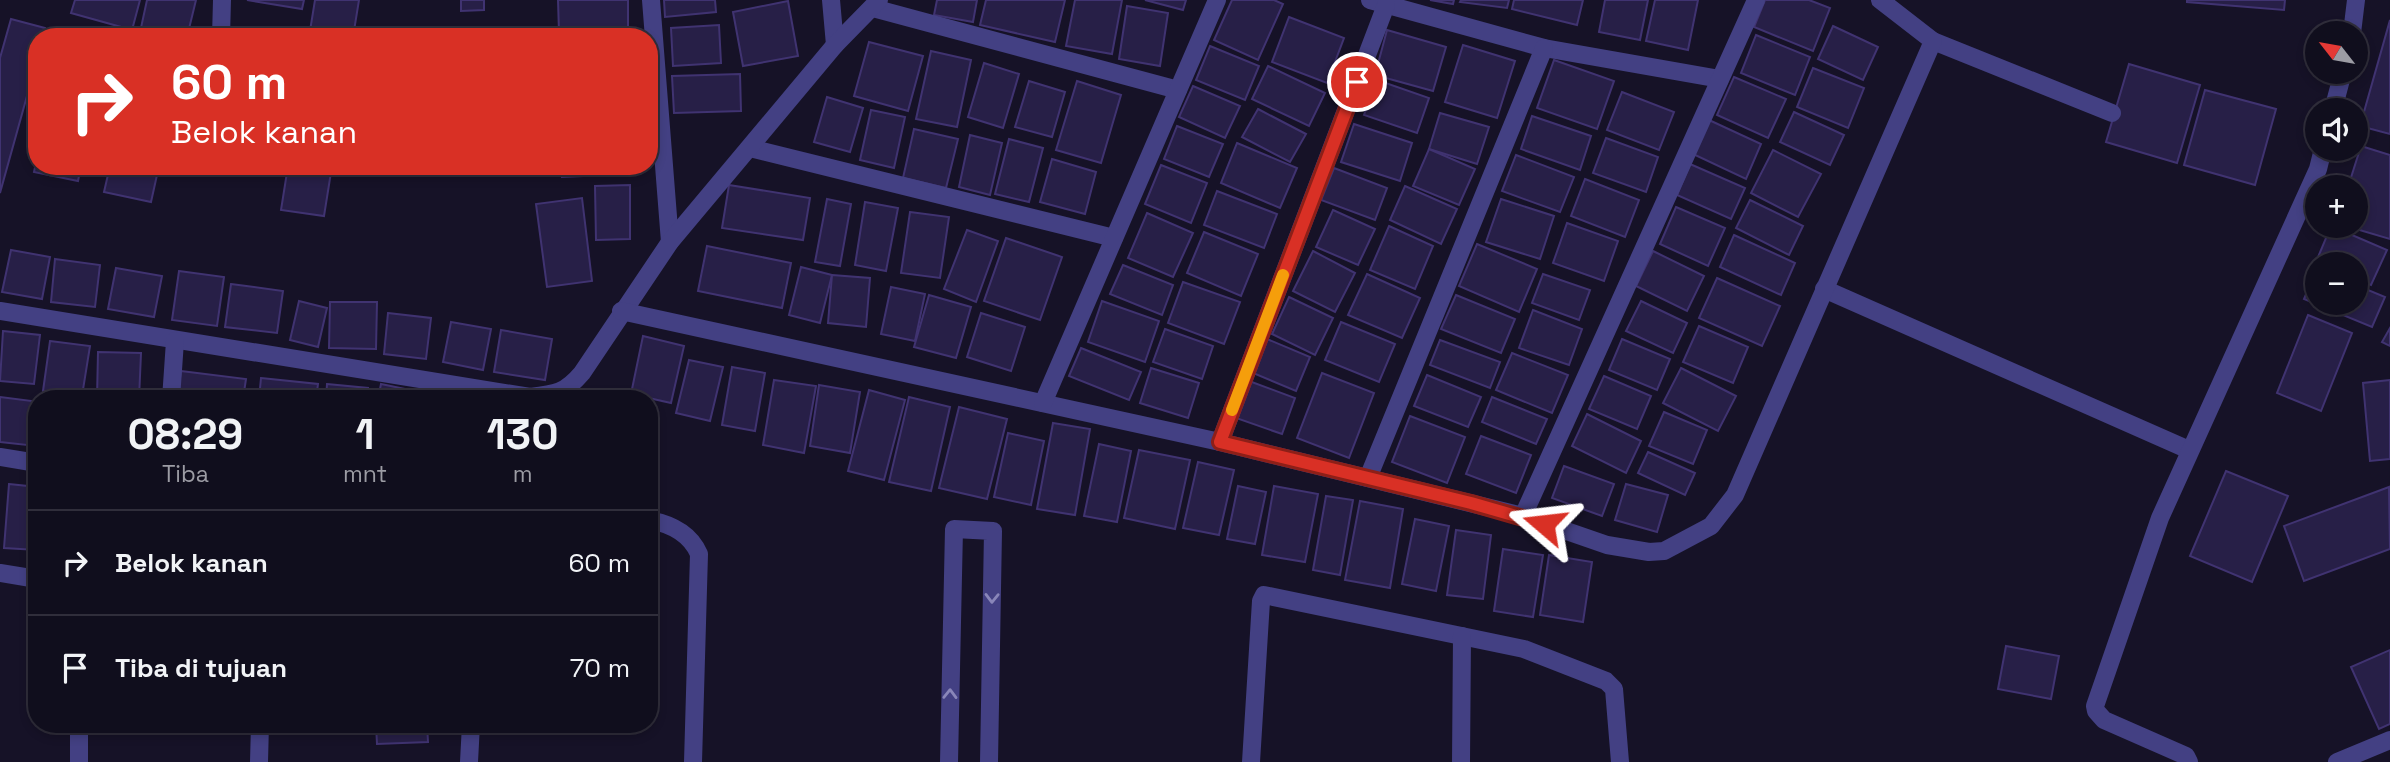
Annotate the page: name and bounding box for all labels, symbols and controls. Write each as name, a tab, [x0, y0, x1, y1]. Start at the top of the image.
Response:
north arrow	[2305, 21, 2368, 84]
map controls	[2305, 21, 2368, 315]
text: 60 m	[171, 51, 287, 113]
pin	[1327, 52, 1387, 112]
icon: right	[56, 56, 147, 147]
icon: arrive	[1338, 63, 1376, 101]
button: sound	[2305, 98, 2368, 161]
text: Belok kanan	[171, 112, 357, 152]
button: +	[2305, 175, 2368, 238]
button: −	[2305, 252, 2368, 315]
text: 08:29	[128, 408, 243, 461]
text: 1	[355, 408, 374, 461]
text: 130	[487, 408, 558, 461]
text: Tiba	[162, 459, 209, 489]
text: mnt	[343, 459, 387, 489]
text: m	[513, 459, 532, 489]
position arrow	[1507, 487, 1581, 561]
icon: right	[56, 544, 94, 582]
text: Belok kanan	[115, 546, 268, 580]
text: 60 m	[568, 546, 630, 580]
one-way arrow	[984, 593, 1000, 604]
icon: arrive	[56, 649, 94, 687]
text: Tiba di tujuan	[115, 651, 287, 685]
text: 70 m	[570, 651, 630, 685]
one-way arrow	[942, 688, 958, 699]

